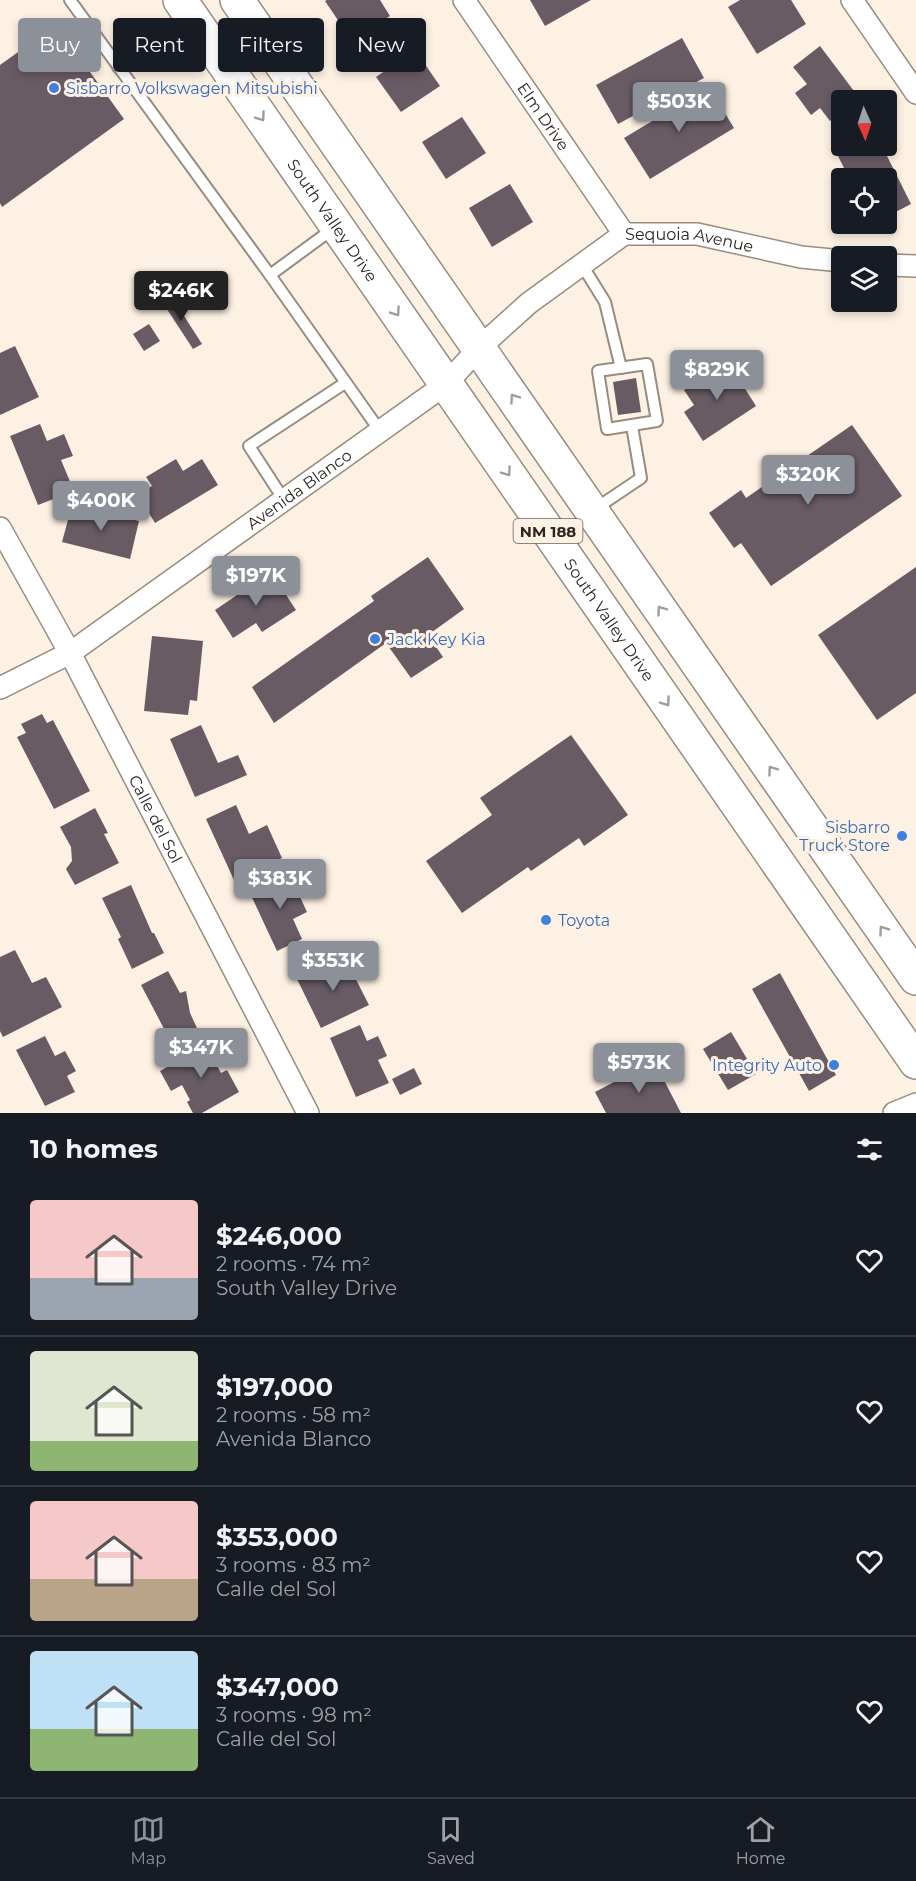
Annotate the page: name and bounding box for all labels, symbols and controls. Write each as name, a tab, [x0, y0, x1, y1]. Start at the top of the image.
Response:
chip: Buy	[18, 18, 101, 72]
chip: Rent	[113, 18, 206, 72]
chip: Filters	[218, 18, 324, 72]
chip: New	[336, 18, 426, 72]
place label: Sisbarro Volkswagen Mitsubishi	[66, 79, 318, 98]
street label: Elm Drive	[514, 79, 573, 154]
marker: Sisbarro Volkswagen Mitsubishi	[47, 81, 61, 95]
pin: $503K	[637, 82, 721, 133]
text: $503K	[647, 89, 711, 113]
north arrow	[831, 90, 897, 156]
map controls	[831, 90, 897, 312]
one-way arrow	[254, 110, 265, 121]
street label: South Valley Drive	[284, 155, 382, 285]
button: locate	[831, 168, 897, 234]
street label: Sequoia Avenue	[625, 224, 755, 256]
button: layers	[831, 246, 897, 312]
pin: $246K	[139, 271, 223, 322]
text: $246K	[148, 278, 214, 302]
one-way arrow	[389, 305, 400, 316]
pin: $829K	[675, 350, 759, 401]
text: $829K	[684, 357, 750, 381]
one-way arrow	[510, 393, 521, 404]
street label: Avenida Blanco	[243, 445, 355, 533]
pin: $320K	[766, 455, 850, 506]
text: $320K	[776, 462, 840, 486]
one-way arrow	[500, 466, 511, 477]
pin: $400K	[59, 481, 143, 532]
text: $400K	[67, 488, 135, 512]
road number: NM 188	[514, 519, 582, 543]
street label: South Valley Drive	[560, 555, 659, 685]
pin: $197K	[214, 556, 298, 607]
text: $197K	[226, 563, 286, 587]
one-way arrow	[657, 605, 668, 616]
place label: Jack Key Kia	[386, 630, 486, 649]
marker: Jack Key Kia	[368, 632, 382, 646]
one-way arrow	[659, 695, 670, 706]
one-way arrow	[768, 766, 779, 777]
street label: Calle del Sol	[125, 772, 186, 866]
place label: Sisbarro Truck Store	[799, 818, 890, 855]
marker: Sisbarro Truck Store	[895, 829, 909, 843]
pin: $383K	[238, 859, 322, 910]
text: $383K	[248, 866, 312, 890]
place label: Toyota	[558, 911, 610, 930]
marker: Toyota	[539, 913, 553, 927]
one-way arrow	[879, 926, 890, 937]
pin: $353K	[291, 941, 375, 992]
text: $353K	[302, 948, 364, 972]
pin: $347K	[159, 1028, 243, 1079]
text: $347K	[169, 1035, 233, 1059]
pin: $573K	[597, 1043, 681, 1094]
text: $573K	[607, 1050, 671, 1074]
place label: Integrity Auto	[712, 1056, 822, 1075]
marker: Integrity Auto	[827, 1058, 841, 1072]
text: 10 homes	[30, 1133, 158, 1165]
icon: filters	[853, 1133, 886, 1166]
text: $246,000	[216, 1220, 342, 1252]
icon: home	[78, 1224, 150, 1296]
icon: heart	[853, 1244, 886, 1277]
text: 2 rooms · 74 m²	[216, 1252, 371, 1276]
text: South Valley Drive	[216, 1276, 397, 1300]
text: $197,000	[216, 1371, 333, 1403]
icon: home	[78, 1375, 150, 1447]
icon: heart	[853, 1395, 886, 1428]
text: 2 rooms · 58 m²	[216, 1403, 371, 1427]
text: Avenida Blanco	[216, 1427, 371, 1451]
text: $353,000	[216, 1521, 338, 1553]
icon: home	[78, 1525, 150, 1597]
icon: heart	[853, 1545, 886, 1578]
text: 3 rooms · 83 m²	[216, 1553, 371, 1577]
text: Calle del Sol	[216, 1577, 336, 1601]
text: $347,000	[216, 1671, 339, 1703]
icon: home	[78, 1675, 150, 1747]
icon: heart	[853, 1695, 886, 1728]
text: 3 rooms · 98 m²	[216, 1703, 372, 1727]
text: Calle del Sol	[216, 1727, 336, 1751]
tab: Map	[130, 1813, 166, 1868]
tab: Saved	[427, 1813, 475, 1868]
tab: Home	[736, 1813, 786, 1868]

